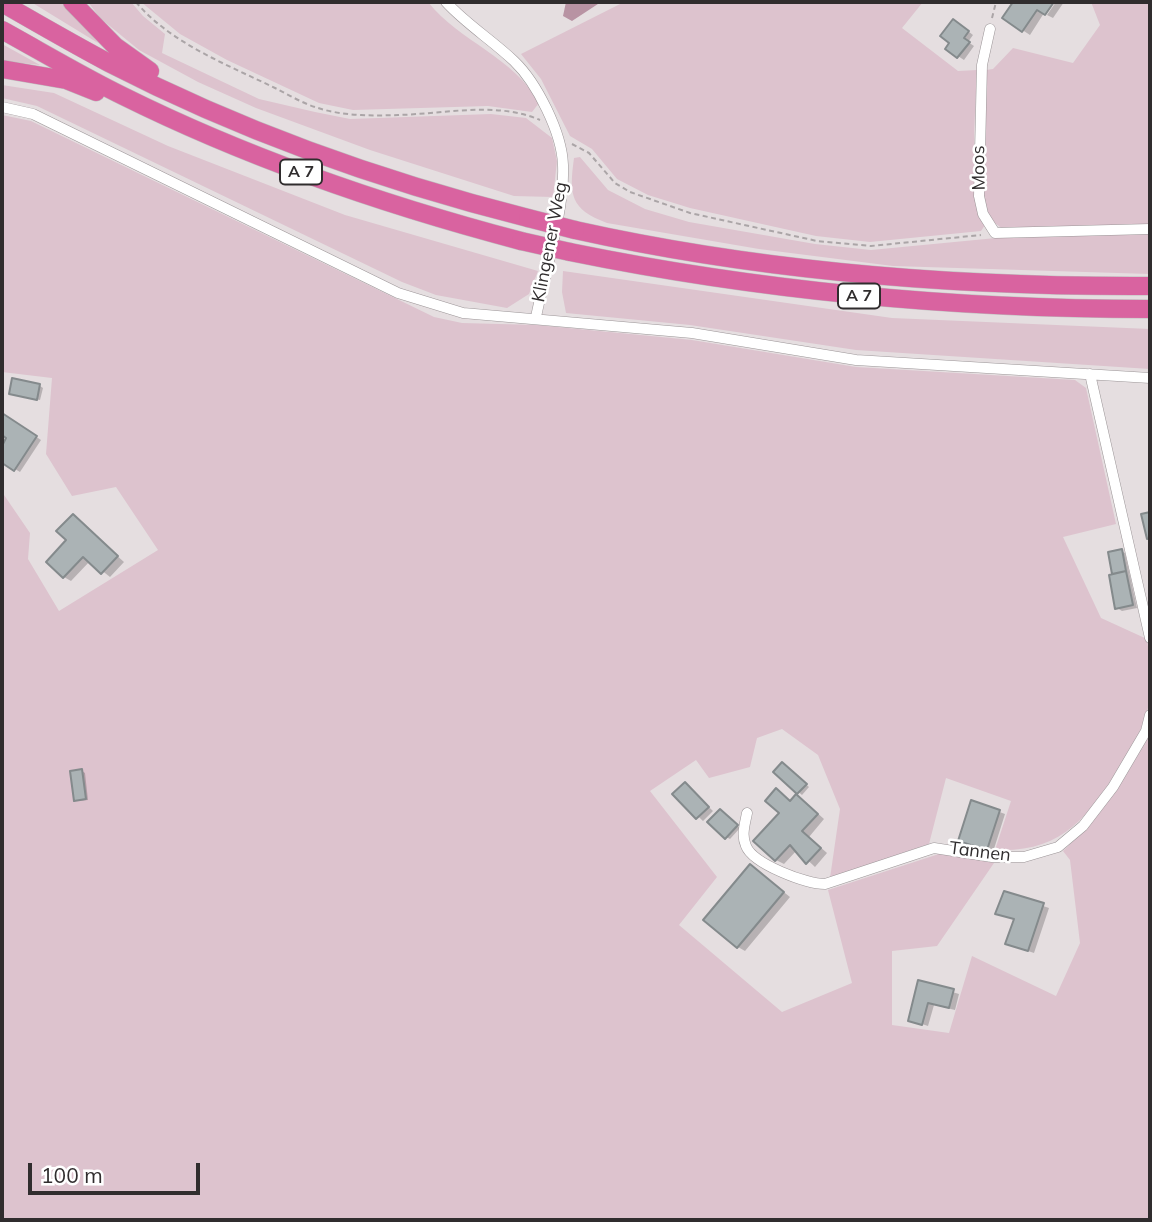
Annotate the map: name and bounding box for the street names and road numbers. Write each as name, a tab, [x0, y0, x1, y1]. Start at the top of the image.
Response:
street label: Moos	[968, 145, 990, 191]
road number: A 7	[280, 160, 322, 184]
street label: Klingener Weg	[528, 180, 572, 304]
road number: A 7	[838, 284, 880, 308]
street label: Tannen	[948, 838, 1012, 866]

